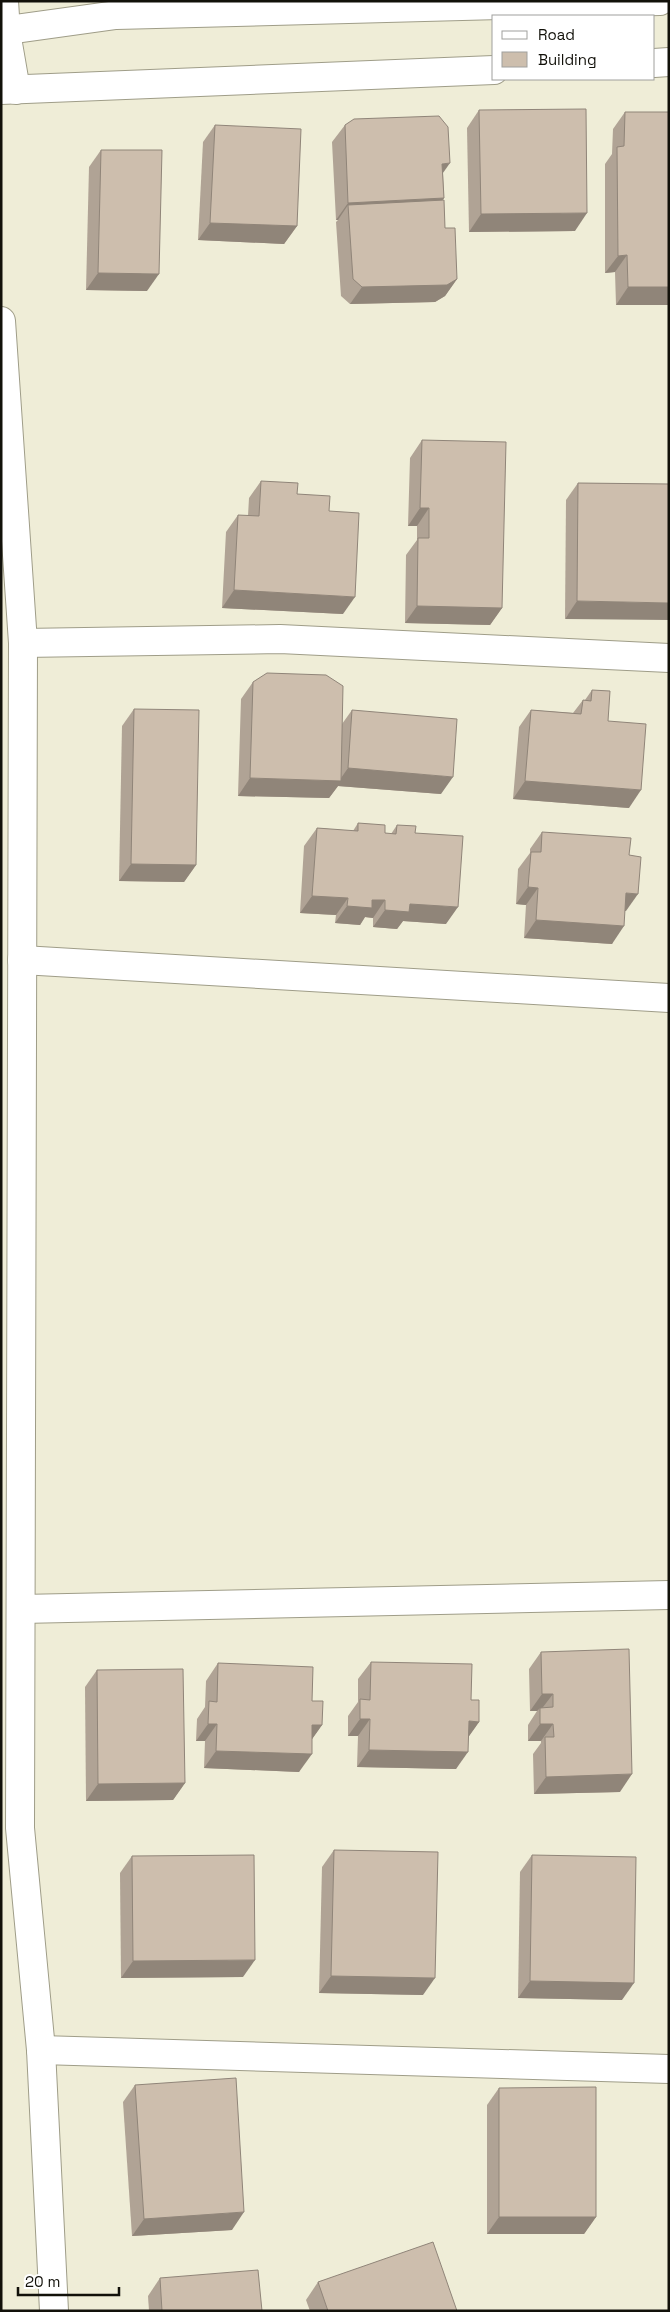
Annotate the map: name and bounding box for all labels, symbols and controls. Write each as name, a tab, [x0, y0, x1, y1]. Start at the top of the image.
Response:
legend	[492, 15, 655, 80]
text: Road	[538, 25, 575, 44]
text: Building	[538, 50, 597, 69]
scale bar	[18, 2264, 119, 2296]
text: 20 m	[25, 2272, 60, 2291]

